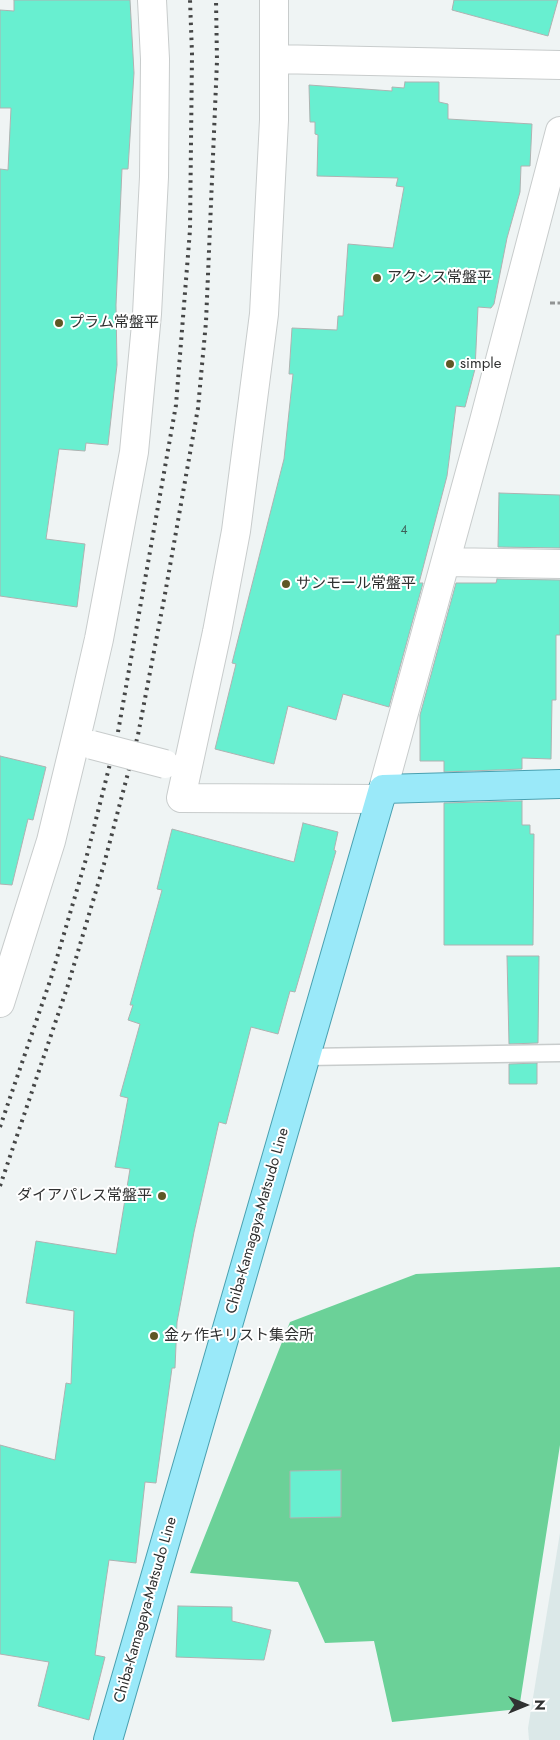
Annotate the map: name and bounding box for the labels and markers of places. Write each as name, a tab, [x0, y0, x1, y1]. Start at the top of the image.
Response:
place label: アクシス常盤平	[387, 269, 492, 287]
marker: アクシス常盤平	[371, 272, 383, 284]
place label: プラム常盤平	[69, 314, 159, 332]
marker: プラム常盤平	[53, 317, 65, 329]
place label: simple	[460, 355, 501, 373]
marker: simple	[444, 358, 456, 370]
place label: サンモール常盤平	[296, 575, 416, 593]
marker: サンモール常盤平	[280, 578, 292, 590]
place label: ダイアパレス常盤平	[17, 1187, 152, 1205]
marker: ダイアパレス常盤平	[156, 1190, 168, 1202]
place label: 金ヶ作キリスト集会所	[164, 1327, 314, 1345]
marker: 金ヶ作キリスト集会所	[148, 1330, 160, 1342]

